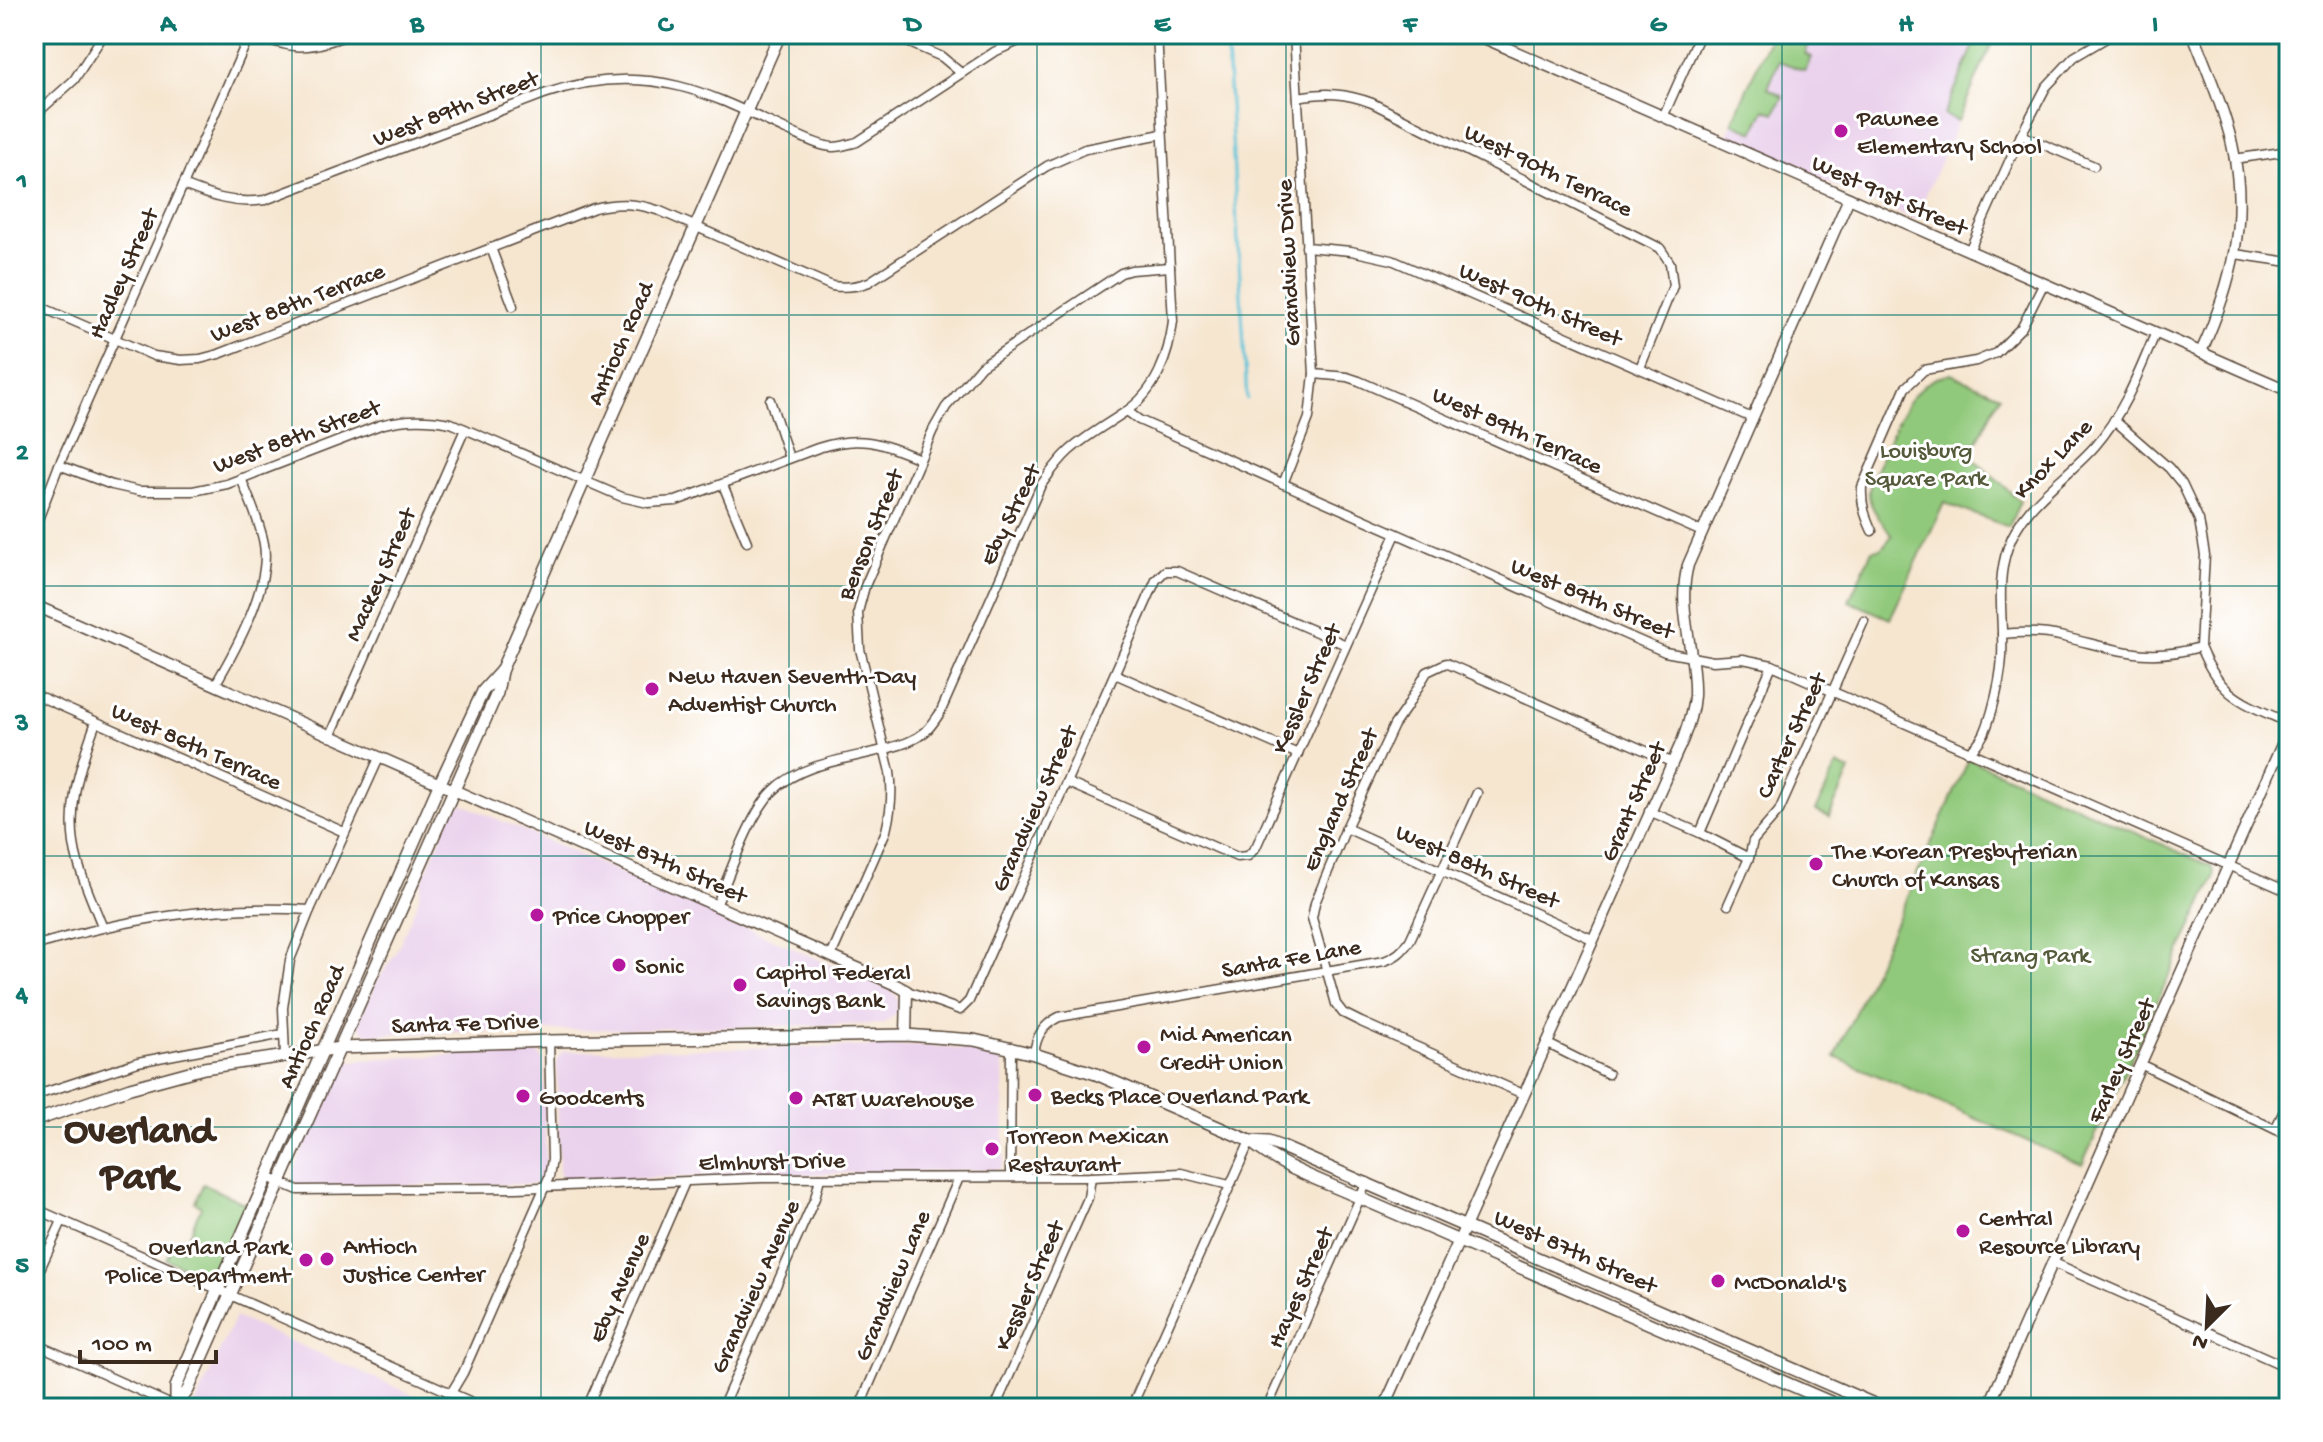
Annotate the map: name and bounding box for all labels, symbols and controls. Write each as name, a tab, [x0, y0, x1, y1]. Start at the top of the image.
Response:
text: A	[159, 11, 177, 42]
text: B	[409, 11, 425, 42]
text: C	[658, 11, 675, 42]
text: D	[903, 11, 923, 42]
text: E	[1154, 11, 1172, 42]
text: F	[1402, 11, 1418, 42]
text: G	[1650, 11, 1668, 42]
text: H	[1899, 11, 1915, 42]
text: I	[2152, 11, 2158, 42]
street label: West 89th Street	[370, 65, 545, 155]
place label: Pawnee Elementary School	[1856, 106, 2042, 163]
street label: West 90th Terrace	[1459, 119, 1637, 226]
marker: Pawnee Elementary School	[1832, 122, 1850, 140]
street label: West 91st Street	[1806, 150, 1973, 245]
text: 1	[16, 168, 27, 199]
street label: Grandview Drive	[1272, 178, 1309, 347]
street label: Hadley Street	[83, 202, 168, 344]
street label: West 88th Terrace	[207, 257, 390, 351]
street label: West 90th Street	[1454, 257, 1627, 356]
street label: Antioch Road	[582, 276, 663, 411]
street label: West 89th Terrace	[1427, 382, 1607, 483]
street label: West 88th Street	[210, 394, 387, 482]
street label: Knox Lane	[2009, 413, 2101, 507]
park label: Louisburg Square Park	[1865, 438, 1990, 495]
text: 2	[16, 439, 29, 470]
street label: Eby Street	[975, 458, 1050, 571]
street label: Benson Street	[832, 464, 912, 606]
street label: Mackey Street	[340, 502, 425, 647]
street label: West 89th Street	[1506, 553, 1680, 649]
street label: Kessler Street	[1267, 618, 1351, 759]
place label: New Haven Seventh-Day Adventist Church	[668, 664, 916, 721]
street label: Carter Street	[1751, 667, 1836, 804]
marker: New Haven Seventh-Day Adventist Church	[643, 680, 661, 698]
street label: West 86th Terrace	[106, 698, 286, 799]
text: 3	[14, 710, 29, 741]
street label: Grandview Street	[987, 720, 1087, 897]
street label: England Street	[1298, 722, 1388, 877]
street label: Grant Street	[1596, 736, 1675, 867]
street label: West 87th Street	[579, 814, 752, 913]
street label: West 88th Street	[1390, 819, 1565, 918]
place label: The Korean Presbyterian Church of Kansas	[1830, 839, 2078, 896]
marker: The Korean Presbyterian Church of Kansas	[1807, 855, 1825, 873]
place label: Price Chopper	[552, 904, 692, 933]
marker: Price Chopper	[528, 906, 546, 924]
street label: Santa Fe Lane	[1220, 934, 1364, 987]
park label: Strang Park	[1970, 943, 2092, 972]
place label: Sonic	[635, 954, 684, 983]
marker: Sonic	[610, 956, 628, 974]
street label: Antioch Road	[273, 959, 354, 1094]
place label: Capitol Federal Savings Bank	[756, 960, 911, 1017]
marker: Capitol Federal Savings Bank	[731, 976, 749, 994]
text: 4	[15, 981, 29, 1012]
street label: Farley Street	[2082, 993, 2164, 1129]
street label: Santa Fe Drive	[391, 1008, 540, 1043]
place label: Mid American Credit Union	[1160, 1022, 1292, 1079]
marker: Mid American Credit Union	[1135, 1038, 1153, 1056]
place label: Becks Place Overland Park	[1050, 1084, 1311, 1113]
place label: Goodcents	[539, 1085, 645, 1114]
marker: Becks Place Overland Park	[1026, 1086, 1044, 1104]
marker: Goodcents	[514, 1087, 532, 1105]
place label: AT&T Warehouse	[812, 1087, 974, 1116]
marker: AT&T Warehouse	[787, 1089, 805, 1107]
district label: Overland Park	[64, 1110, 218, 1203]
place label: Torreon Mexican Restaurant	[1006, 1124, 1169, 1181]
marker: Torreon Mexican Restaurant	[983, 1140, 1001, 1158]
street label: Elmhurst Drive	[699, 1148, 846, 1179]
street label: Grandview Avenue	[706, 1196, 809, 1379]
street label: West 87th Street	[1489, 1204, 1662, 1303]
street label: Grandview Lane	[849, 1206, 939, 1366]
place label: Central Resource Library	[1979, 1206, 2140, 1263]
street label: Kessler Street	[990, 1215, 1074, 1356]
street label: Hayes Street	[1263, 1221, 1343, 1354]
marker: Central Resource Library	[1954, 1222, 1972, 1240]
street label: Eby Avenue	[584, 1228, 659, 1348]
place label: Antioch Justice Center	[343, 1234, 487, 1291]
place label: Overland Park Police Department	[105, 1235, 292, 1292]
marker: Antioch Justice Center	[318, 1250, 336, 1268]
marker: Overland Park Police Department	[297, 1251, 315, 1269]
text: 5	[15, 1252, 29, 1283]
place label: McDonald's	[1734, 1270, 1847, 1299]
marker: McDonald's	[1709, 1272, 1727, 1290]
north arrow	[2167, 1286, 2247, 1366]
scale bar	[80, 1314, 216, 1364]
text: N	[2189, 1326, 2212, 1355]
text: 100 m	[91, 1331, 152, 1360]

